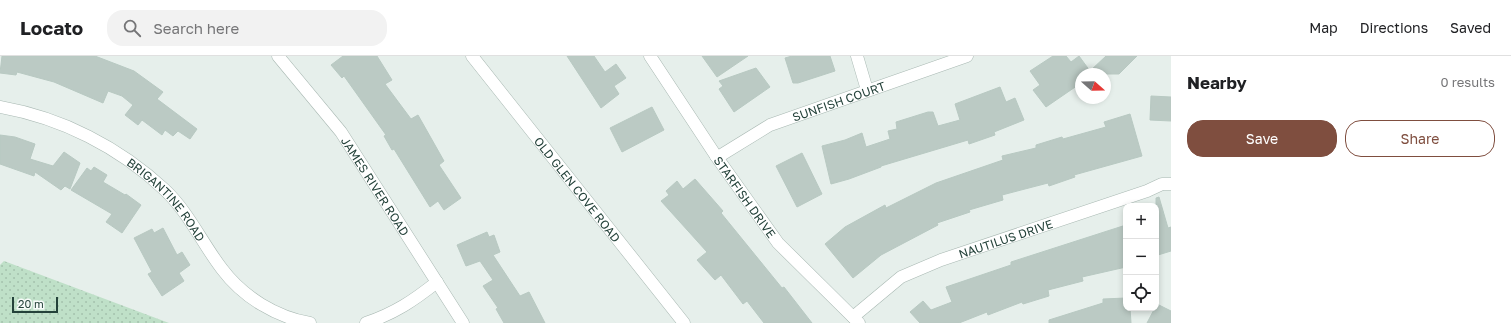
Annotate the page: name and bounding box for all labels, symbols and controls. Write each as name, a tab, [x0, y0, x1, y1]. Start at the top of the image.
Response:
search box	[107, 10, 387, 46]
text: Locato	[20, 16, 83, 39]
icon: search	[121, 17, 143, 39]
text: Search here	[153, 19, 239, 37]
text: Map	[1309, 19, 1338, 36]
text: Directions	[1360, 19, 1428, 36]
text: Saved	[1450, 19, 1491, 36]
north arrow	[1075, 68, 1111, 104]
text: Nearby	[1187, 72, 1247, 93]
text: 0 results	[1440, 74, 1495, 90]
street label: SUNFISH COURT	[790, 78, 888, 124]
button: Save	[1187, 120, 1337, 157]
button: Share	[1345, 120, 1495, 157]
street label: OLD GLEN COVE ROAD	[531, 133, 624, 245]
street label: JAMES RIVER ROAD	[338, 134, 413, 238]
street label: STARFISH DRIVE	[711, 153, 779, 241]
street label: BRIGANTINE ROAD	[124, 154, 209, 244]
map controls	[1123, 203, 1159, 311]
button: +	[1123, 203, 1159, 239]
street label: NAUTILUS DRIVE	[956, 216, 1055, 261]
button: −	[1123, 239, 1159, 275]
button: locate	[1123, 275, 1159, 311]
scale bar	[12, 295, 58, 314]
text: 20 m	[18, 297, 44, 310]

